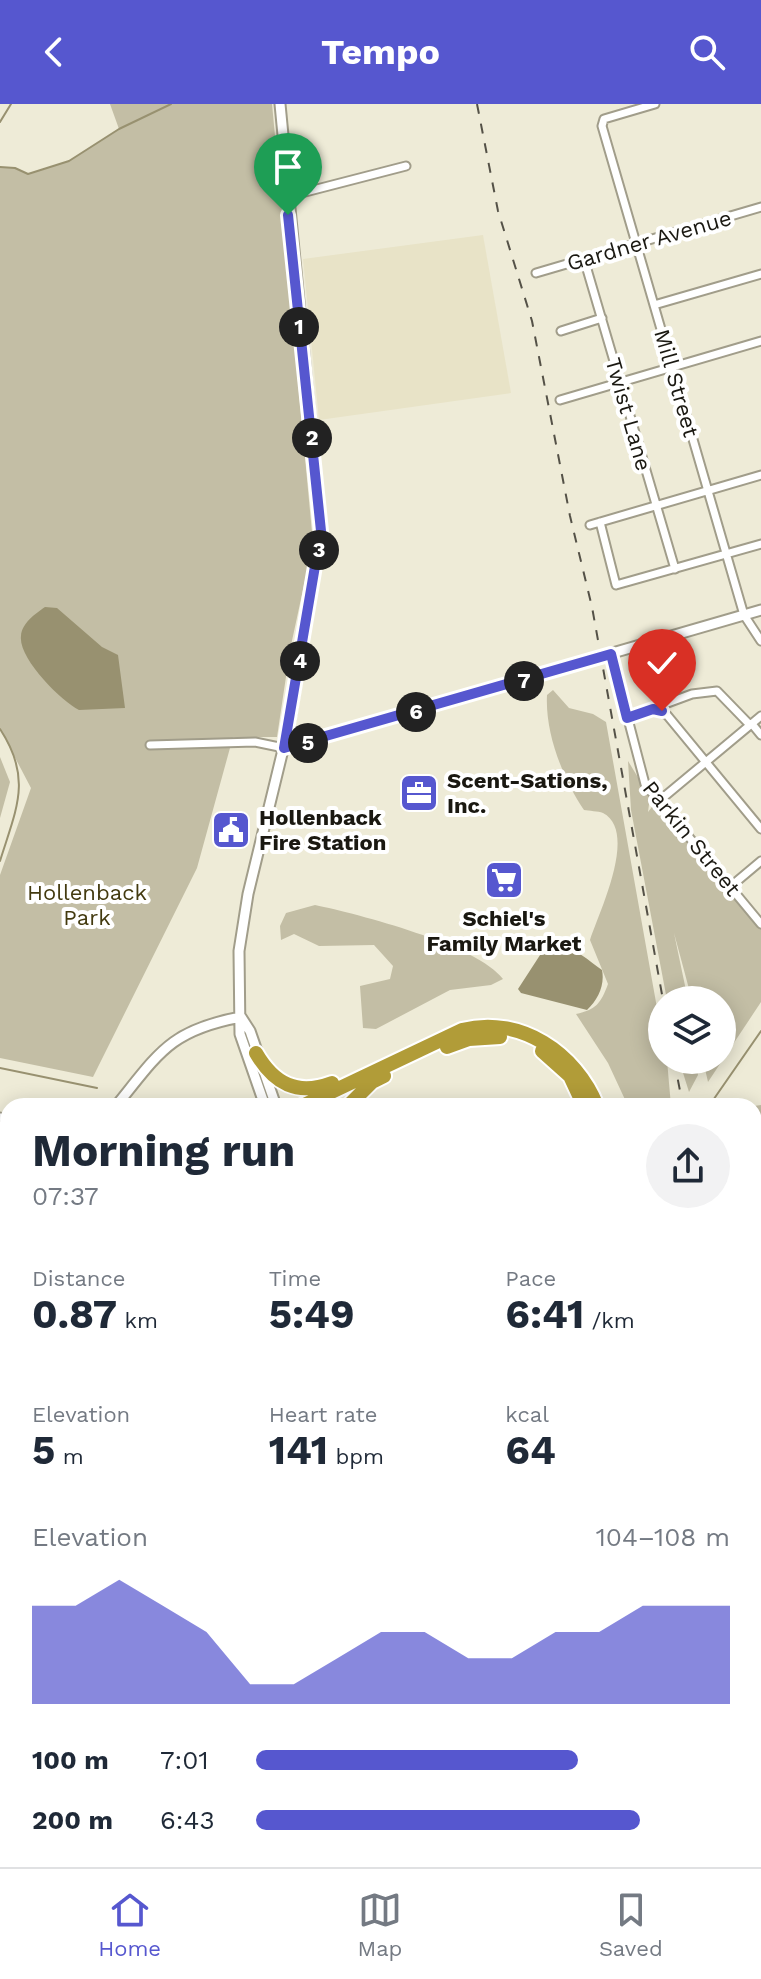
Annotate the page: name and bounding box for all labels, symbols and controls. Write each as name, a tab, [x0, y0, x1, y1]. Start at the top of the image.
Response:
icon: back	[32, 30, 76, 74]
icon: search	[685, 30, 729, 74]
text: Tempo	[321, 31, 440, 73]
pin	[254, 133, 322, 215]
icon: arrive	[266, 145, 310, 189]
street label: Gardner Avenue	[564, 205, 734, 276]
pin: 1	[279, 307, 319, 347]
text: 1	[294, 314, 304, 339]
street label: Mill Street	[649, 326, 704, 440]
street label: Twist Lane	[600, 355, 657, 474]
pin: 2	[292, 418, 332, 458]
text: 2	[305, 425, 319, 450]
pin: 3	[299, 530, 339, 570]
text: 3	[312, 537, 326, 562]
pin	[628, 629, 696, 711]
pin: 4	[280, 641, 320, 681]
icon: check	[640, 641, 684, 685]
text: 4	[293, 648, 307, 673]
pin: 7	[504, 661, 544, 701]
text: 7	[517, 668, 531, 693]
pin: 6	[396, 692, 436, 732]
text: 6	[409, 699, 423, 724]
pin: 5	[288, 723, 328, 763]
text: 5	[302, 730, 314, 755]
place label: Scent-Sations, Inc.	[447, 768, 608, 818]
office icon: Scent-Sations, Inc.	[398, 772, 440, 814]
street label: Parkin Street	[638, 776, 746, 901]
place label: Hollenback Fire Station	[259, 805, 386, 855]
public building icon: Hollenback Fire Station	[210, 809, 252, 851]
supermarket icon: Schiel's Family Market	[483, 859, 525, 901]
park label: Hollenback Park	[27, 880, 147, 930]
place label: Schiel's Family Market	[427, 906, 582, 956]
map controls	[648, 986, 736, 1074]
button: layers	[648, 986, 736, 1074]
button: share	[646, 1124, 730, 1208]
text: Morning run	[32, 1125, 295, 1177]
text: 07:37	[32, 1181, 99, 1211]
text: Distance	[32, 1266, 126, 1291]
text: Time	[269, 1266, 321, 1291]
text: Pace	[505, 1266, 556, 1291]
text: 0.87	[32, 1291, 117, 1338]
text: 5:49	[269, 1291, 355, 1338]
text: 6:41	[505, 1291, 584, 1338]
text: km	[117, 1308, 158, 1333]
text: /km	[584, 1308, 635, 1333]
text: Elevation	[32, 1402, 130, 1427]
text: Heart rate	[269, 1402, 377, 1427]
text: kcal	[505, 1402, 549, 1427]
text: 5	[32, 1427, 55, 1474]
text: 141	[269, 1427, 328, 1474]
text: 64	[505, 1427, 556, 1474]
text: m	[55, 1444, 84, 1469]
text: bpm	[328, 1444, 384, 1469]
text: Elevation	[32, 1522, 148, 1552]
text: 104–108 m	[596, 1522, 730, 1552]
text: 100 m	[32, 1745, 109, 1775]
text: 7:01	[160, 1745, 209, 1775]
text: 200 m	[32, 1805, 113, 1835]
text: 6:43	[160, 1805, 215, 1835]
tab: Home	[98, 1888, 161, 1961]
tab: Map	[358, 1888, 402, 1961]
tab: Saved	[599, 1888, 663, 1961]

